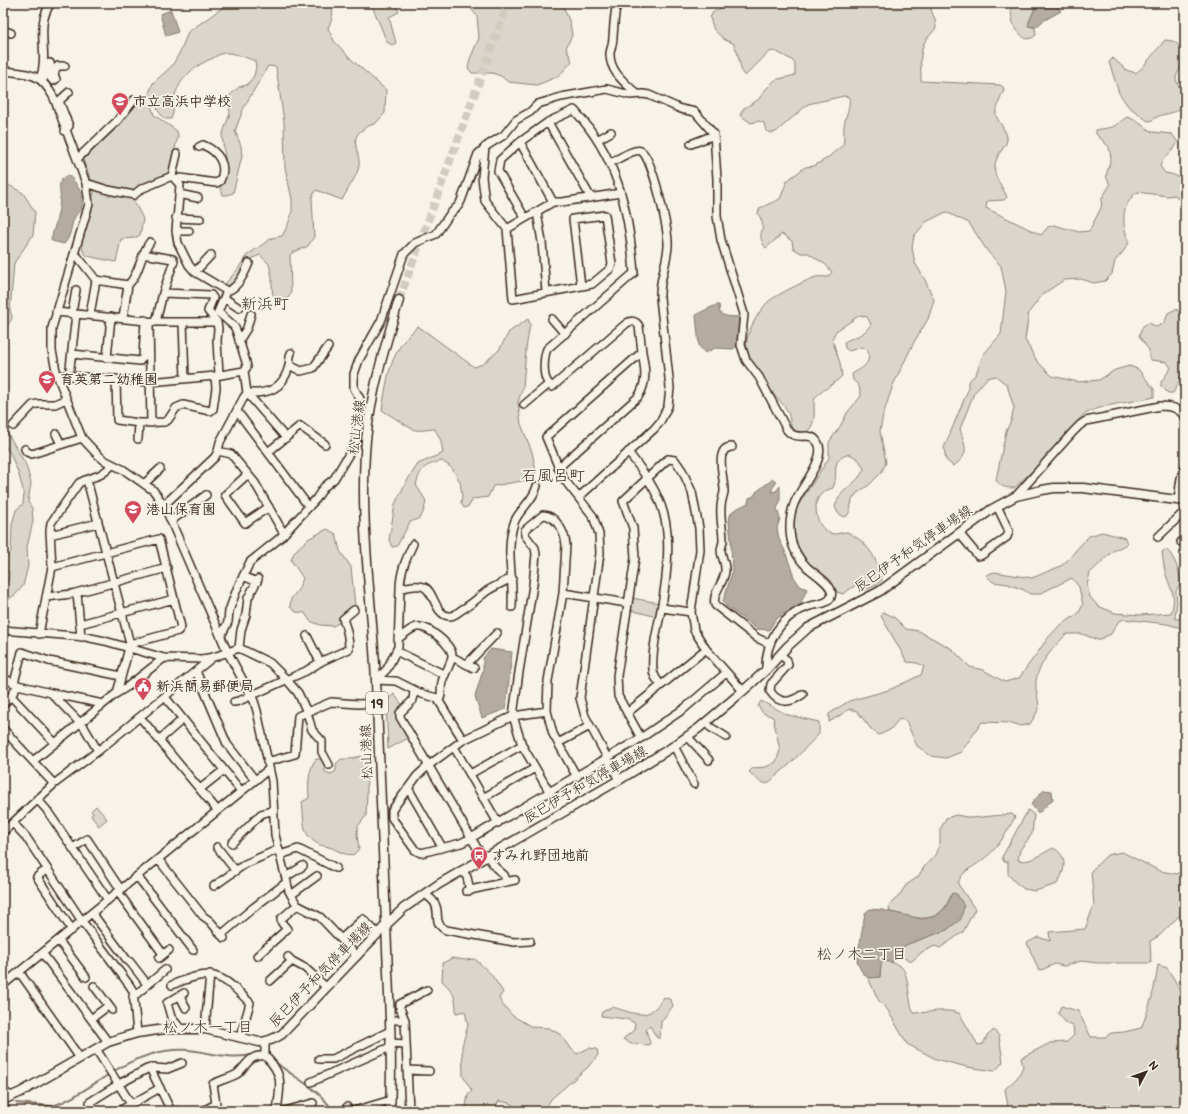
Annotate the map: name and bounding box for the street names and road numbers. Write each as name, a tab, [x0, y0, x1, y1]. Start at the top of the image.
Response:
street label: 松山港線	[345, 398, 368, 456]
street label: 辰巳伊予和気停車場線	[851, 501, 976, 596]
road number: 19	[366, 692, 388, 714]
street label: 松山港線	[357, 724, 376, 780]
street label: 辰巳伊予和気停車場線	[520, 742, 650, 827]
street label: 辰巳伊予和気停車場線	[266, 918, 375, 1031]

